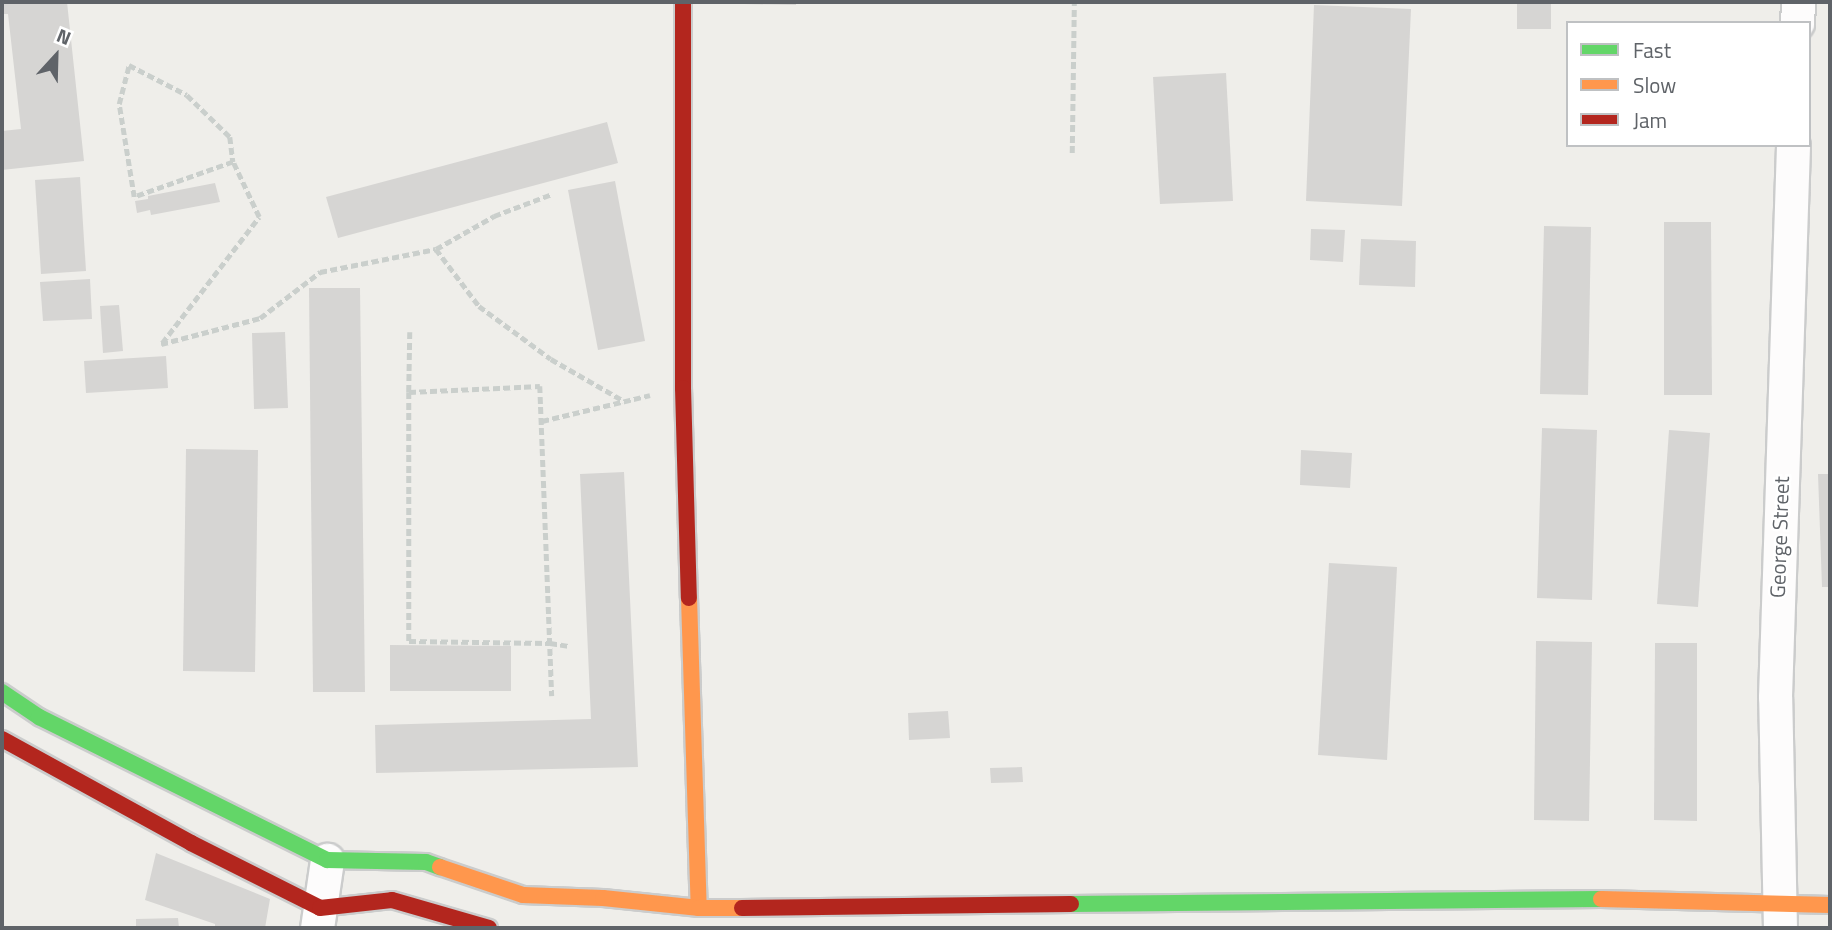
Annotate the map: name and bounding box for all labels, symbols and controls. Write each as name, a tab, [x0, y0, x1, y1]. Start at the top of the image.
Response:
text: N	[53, 20, 76, 52]
north arrow	[21, 21, 91, 91]
legend	[1566, 21, 1811, 147]
text: Fast	[1633, 34, 1671, 66]
text: Slow	[1633, 69, 1676, 101]
text: Jam	[1633, 104, 1667, 136]
street label: George Street	[1764, 476, 1794, 598]

